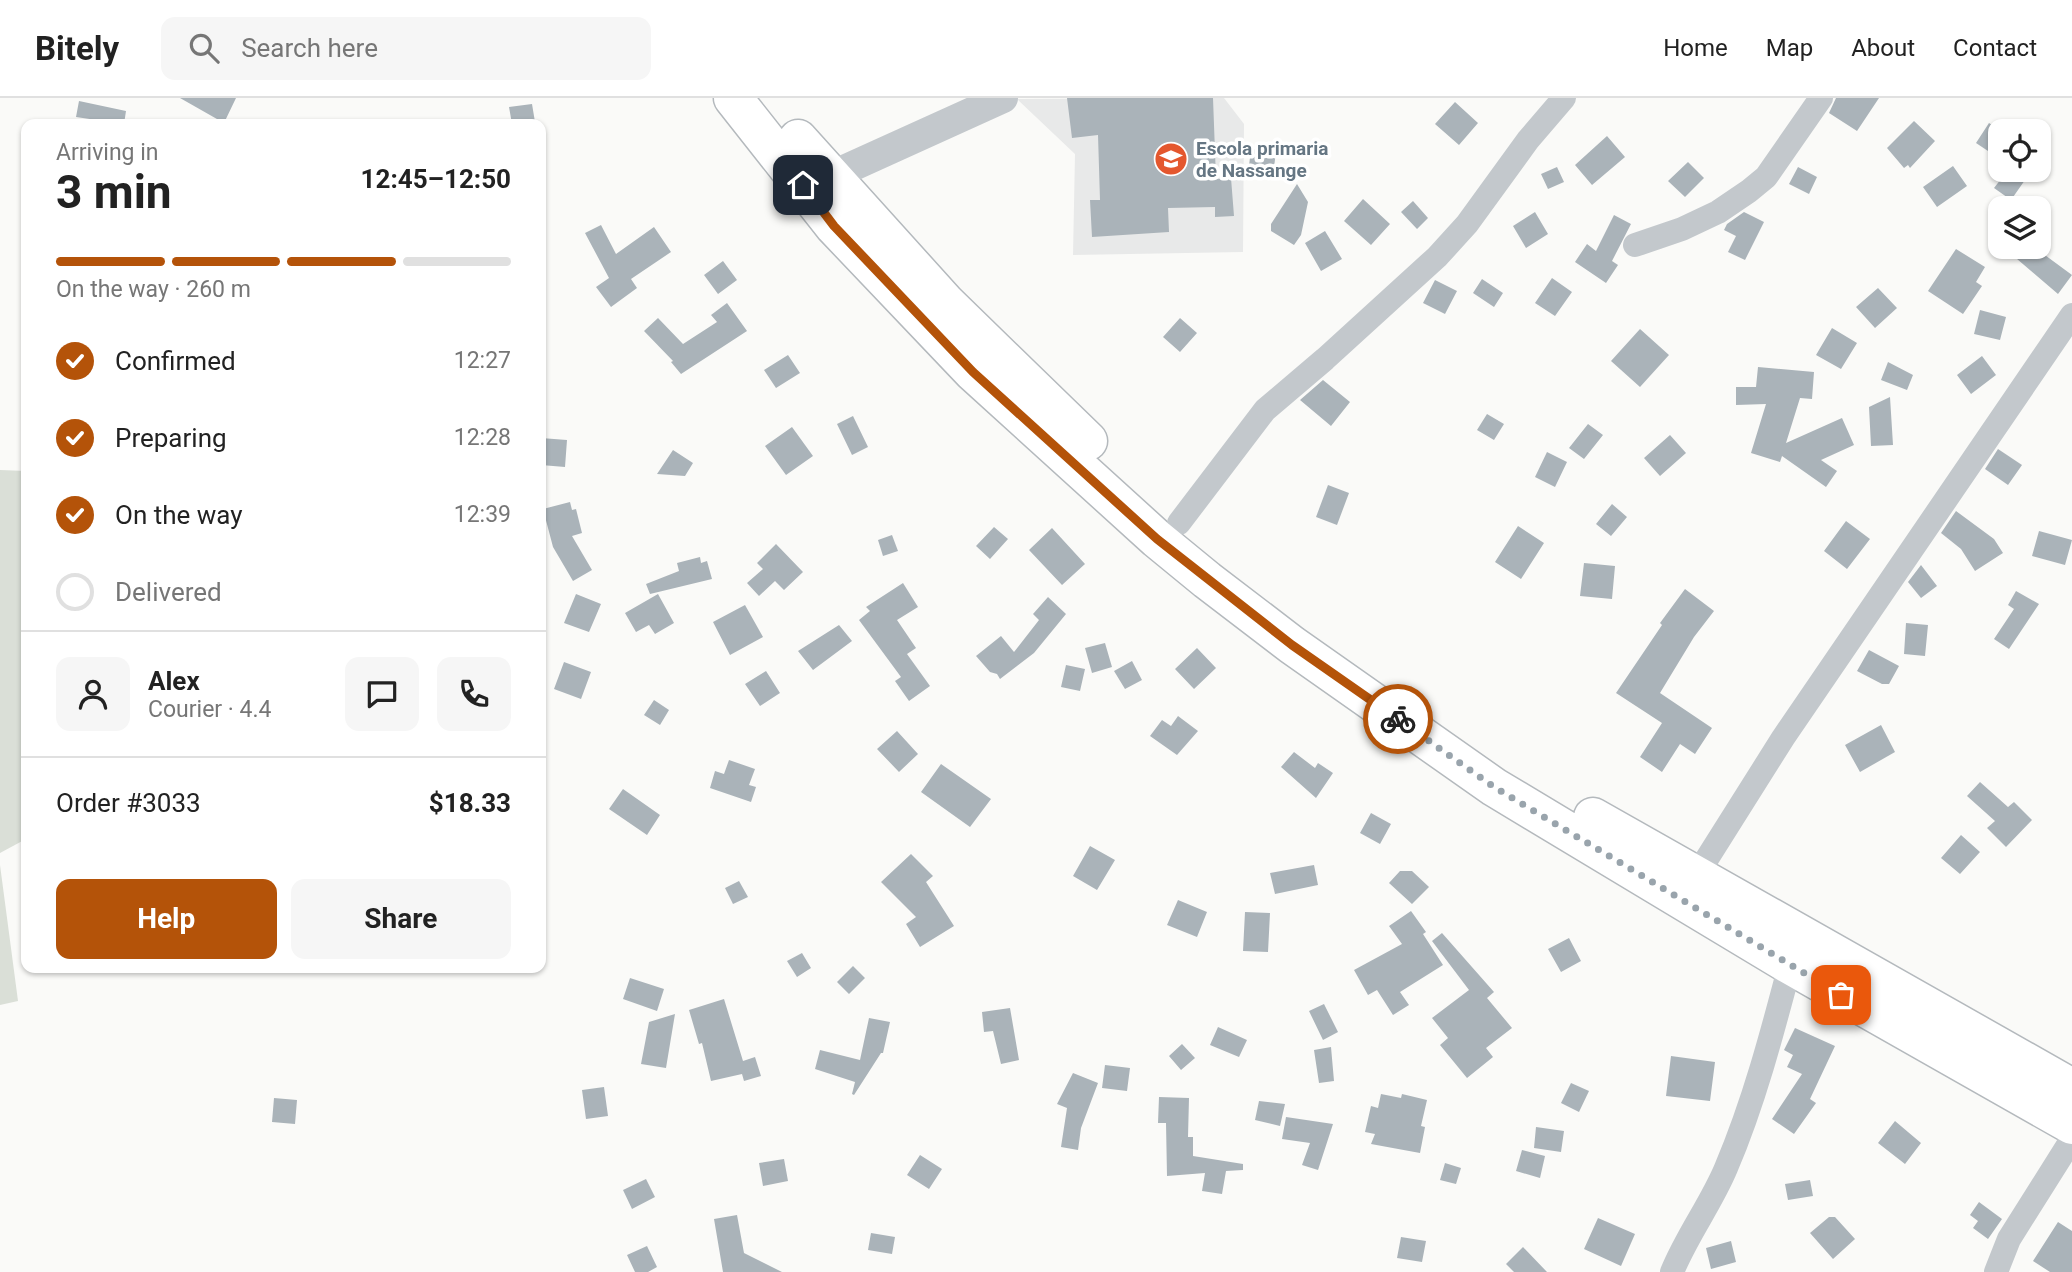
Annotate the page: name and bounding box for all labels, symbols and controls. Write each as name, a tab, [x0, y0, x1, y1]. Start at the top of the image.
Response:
search box	[161, 17, 651, 80]
text: Bitely	[35, 29, 119, 68]
icon: search	[185, 29, 223, 67]
text: Search here	[241, 33, 378, 63]
text: Home	[1663, 34, 1728, 62]
text: Map	[1766, 34, 1813, 62]
text: About	[1851, 34, 1915, 62]
text: Contact	[1953, 34, 2037, 62]
map controls	[1988, 119, 2051, 259]
button: locate	[1988, 119, 2051, 182]
place label: Escola primaria de Nassange	[1196, 137, 1328, 182]
text: Arriving in	[56, 139, 159, 166]
school or university icon: Escola primaria de Nassange	[1152, 140, 1190, 178]
pin	[773, 155, 833, 215]
text: 12:45–12:50	[361, 164, 511, 194]
text: 3 min	[56, 165, 172, 219]
icon: home	[784, 166, 822, 204]
button: layers	[1988, 196, 2051, 259]
text: On the way · 260 m	[56, 276, 251, 303]
icon: check	[56, 342, 94, 380]
text: Confirmed	[115, 346, 236, 376]
text: 12:27	[454, 347, 511, 374]
icon: check	[56, 419, 94, 457]
text: Preparing	[115, 423, 227, 453]
text: 12:28	[454, 424, 511, 451]
icon: check	[56, 496, 94, 534]
text: On the way	[115, 500, 243, 530]
text: 12:39	[454, 501, 511, 528]
text: Delivered	[115, 577, 222, 607]
button: person	[56, 657, 130, 731]
button: chat	[345, 657, 419, 731]
button: phone	[437, 657, 511, 731]
text: Alex	[148, 666, 200, 696]
courier	[1363, 684, 1433, 754]
text: Courier · 4.4	[148, 696, 271, 723]
icon: bike	[1379, 700, 1417, 738]
text: Order #3033	[56, 788, 201, 818]
text: $18.33	[429, 788, 511, 818]
button: Help	[56, 879, 277, 959]
button: Share	[291, 879, 511, 959]
pin	[1811, 965, 1871, 1025]
icon: bag	[1822, 976, 1860, 1014]

